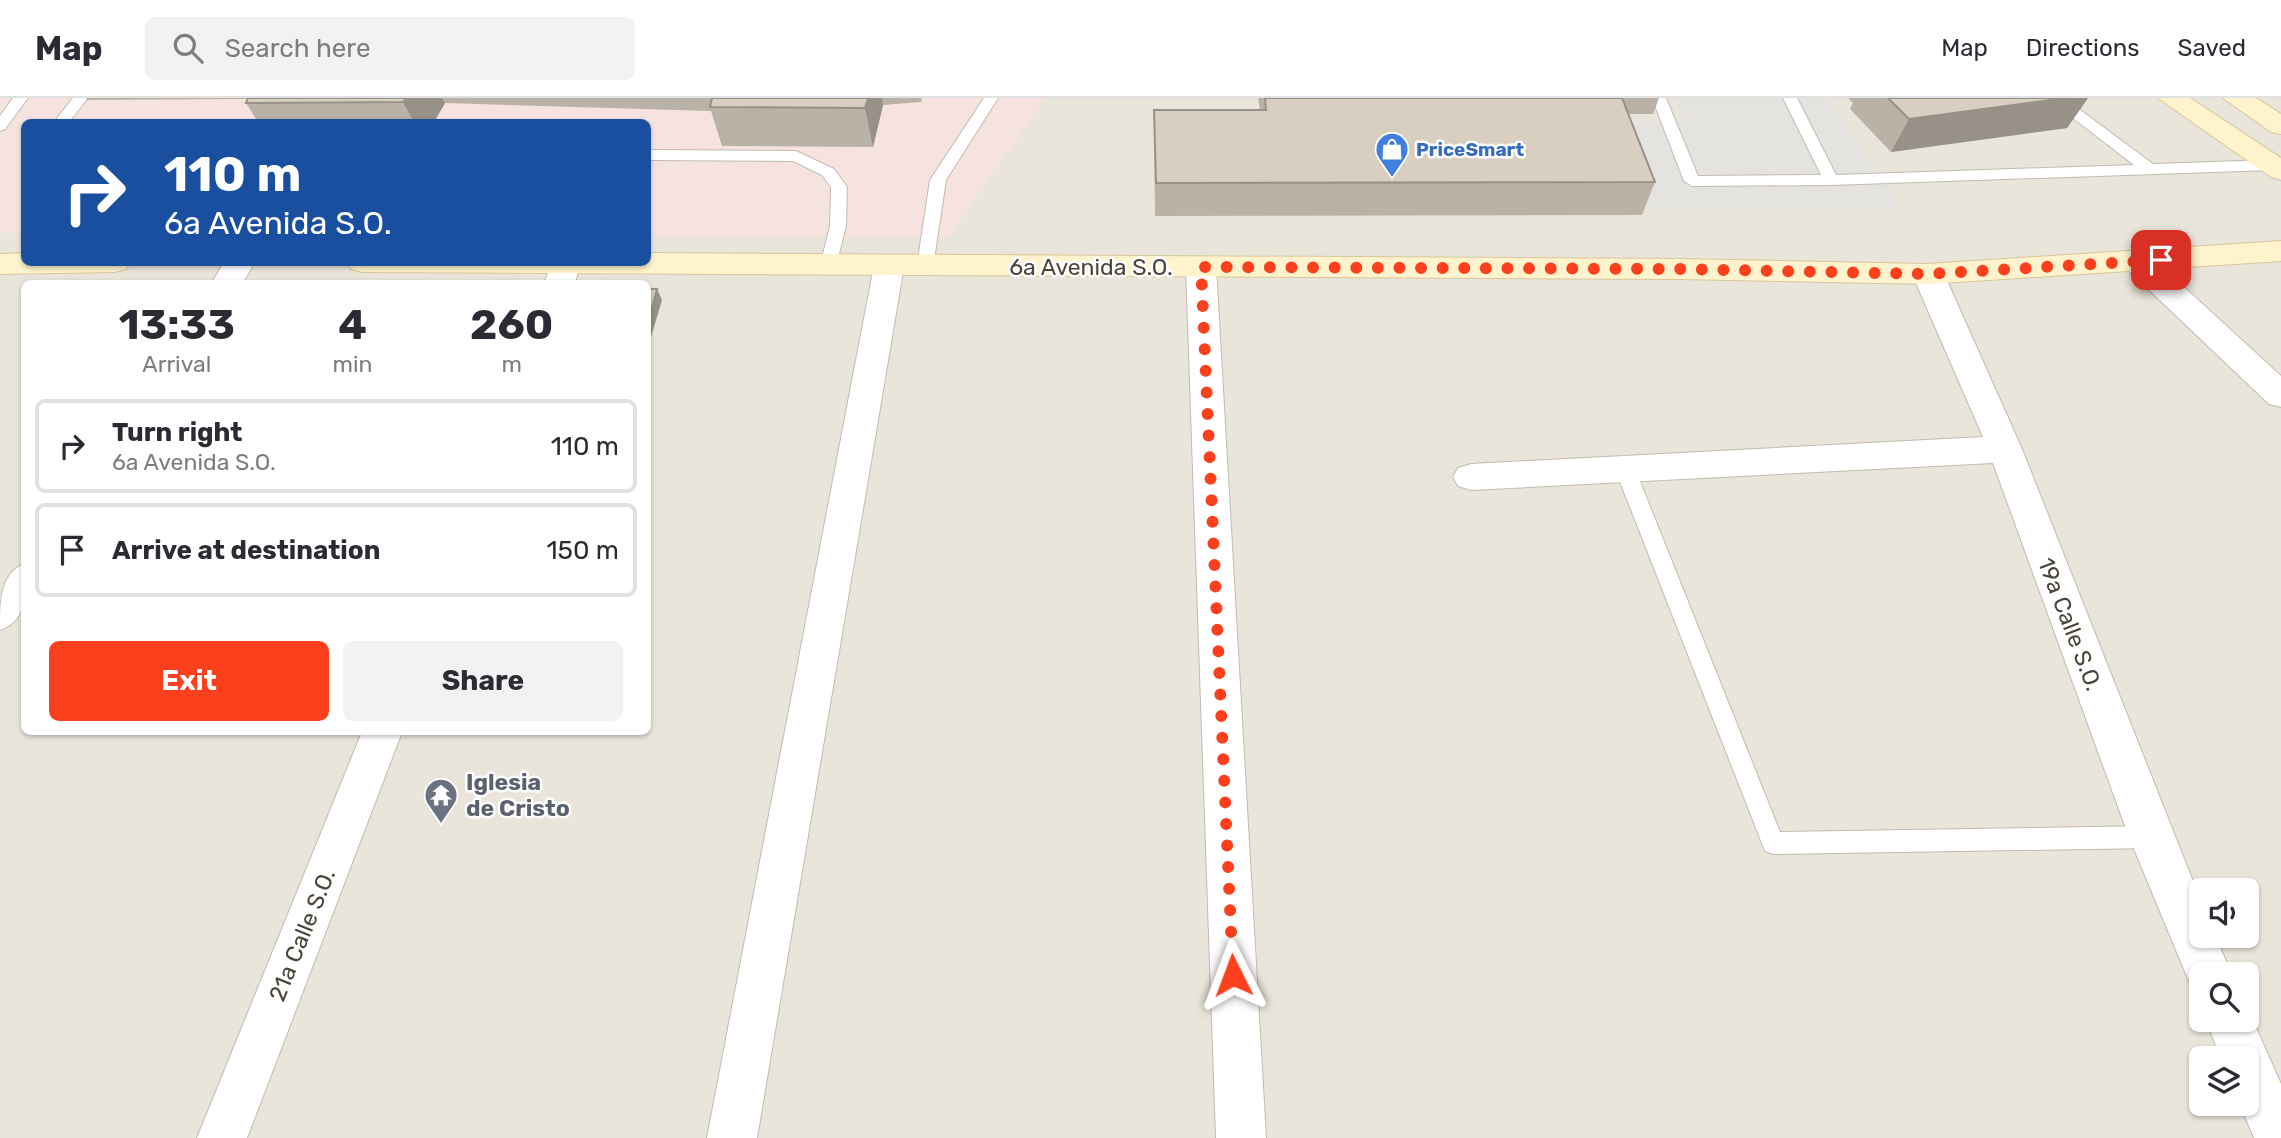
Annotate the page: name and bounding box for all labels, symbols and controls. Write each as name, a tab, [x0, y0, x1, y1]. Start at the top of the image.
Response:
search box	[145, 17, 635, 80]
text: Map	[35, 29, 103, 68]
icon: search	[169, 29, 207, 67]
text: Search here	[225, 33, 370, 64]
text: Map	[1941, 34, 1988, 62]
text: Directions	[2026, 34, 2139, 62]
text: Saved	[2177, 34, 2246, 62]
shop icon: PriceSmart	[1373, 130, 1411, 179]
place label: PriceSmart	[1416, 138, 1524, 161]
text: 110 m	[164, 145, 301, 203]
icon: right	[49, 147, 140, 238]
text: 6a Avenida S.O.	[164, 204, 392, 242]
pin	[2131, 230, 2191, 290]
icon: arrive	[2142, 241, 2180, 279]
street label: 6a Avenida S.O.	[1009, 253, 1173, 281]
text: 13:33	[119, 300, 235, 350]
text: 4	[338, 300, 367, 350]
text: 260	[470, 300, 553, 350]
text: Arrival	[142, 350, 211, 378]
text: min	[333, 350, 372, 378]
text: m	[501, 350, 522, 378]
text: Turn right	[112, 417, 242, 448]
icon: right	[53, 427, 91, 465]
text: 110 m	[551, 431, 619, 462]
text: 6a Avenida S.O.	[112, 448, 276, 476]
icon: arrive	[53, 531, 91, 569]
text: Arrive at destination	[112, 535, 380, 566]
text: 150 m	[546, 535, 619, 566]
street label: 19a Calle S.O.	[2032, 554, 2108, 694]
button: Exit	[49, 641, 329, 721]
button: Share	[343, 641, 623, 721]
place label: Iglesia de Cristo	[466, 768, 570, 822]
temple icon: Iglesia de Cristo	[422, 776, 460, 825]
street label: 21a Calle S.O.	[263, 865, 341, 1005]
map controls	[2189, 878, 2259, 1116]
button: sound	[2189, 878, 2259, 948]
position arrow	[1196, 938, 1270, 1012]
button: search	[2189, 962, 2259, 1032]
button: layers	[2189, 1046, 2259, 1116]

